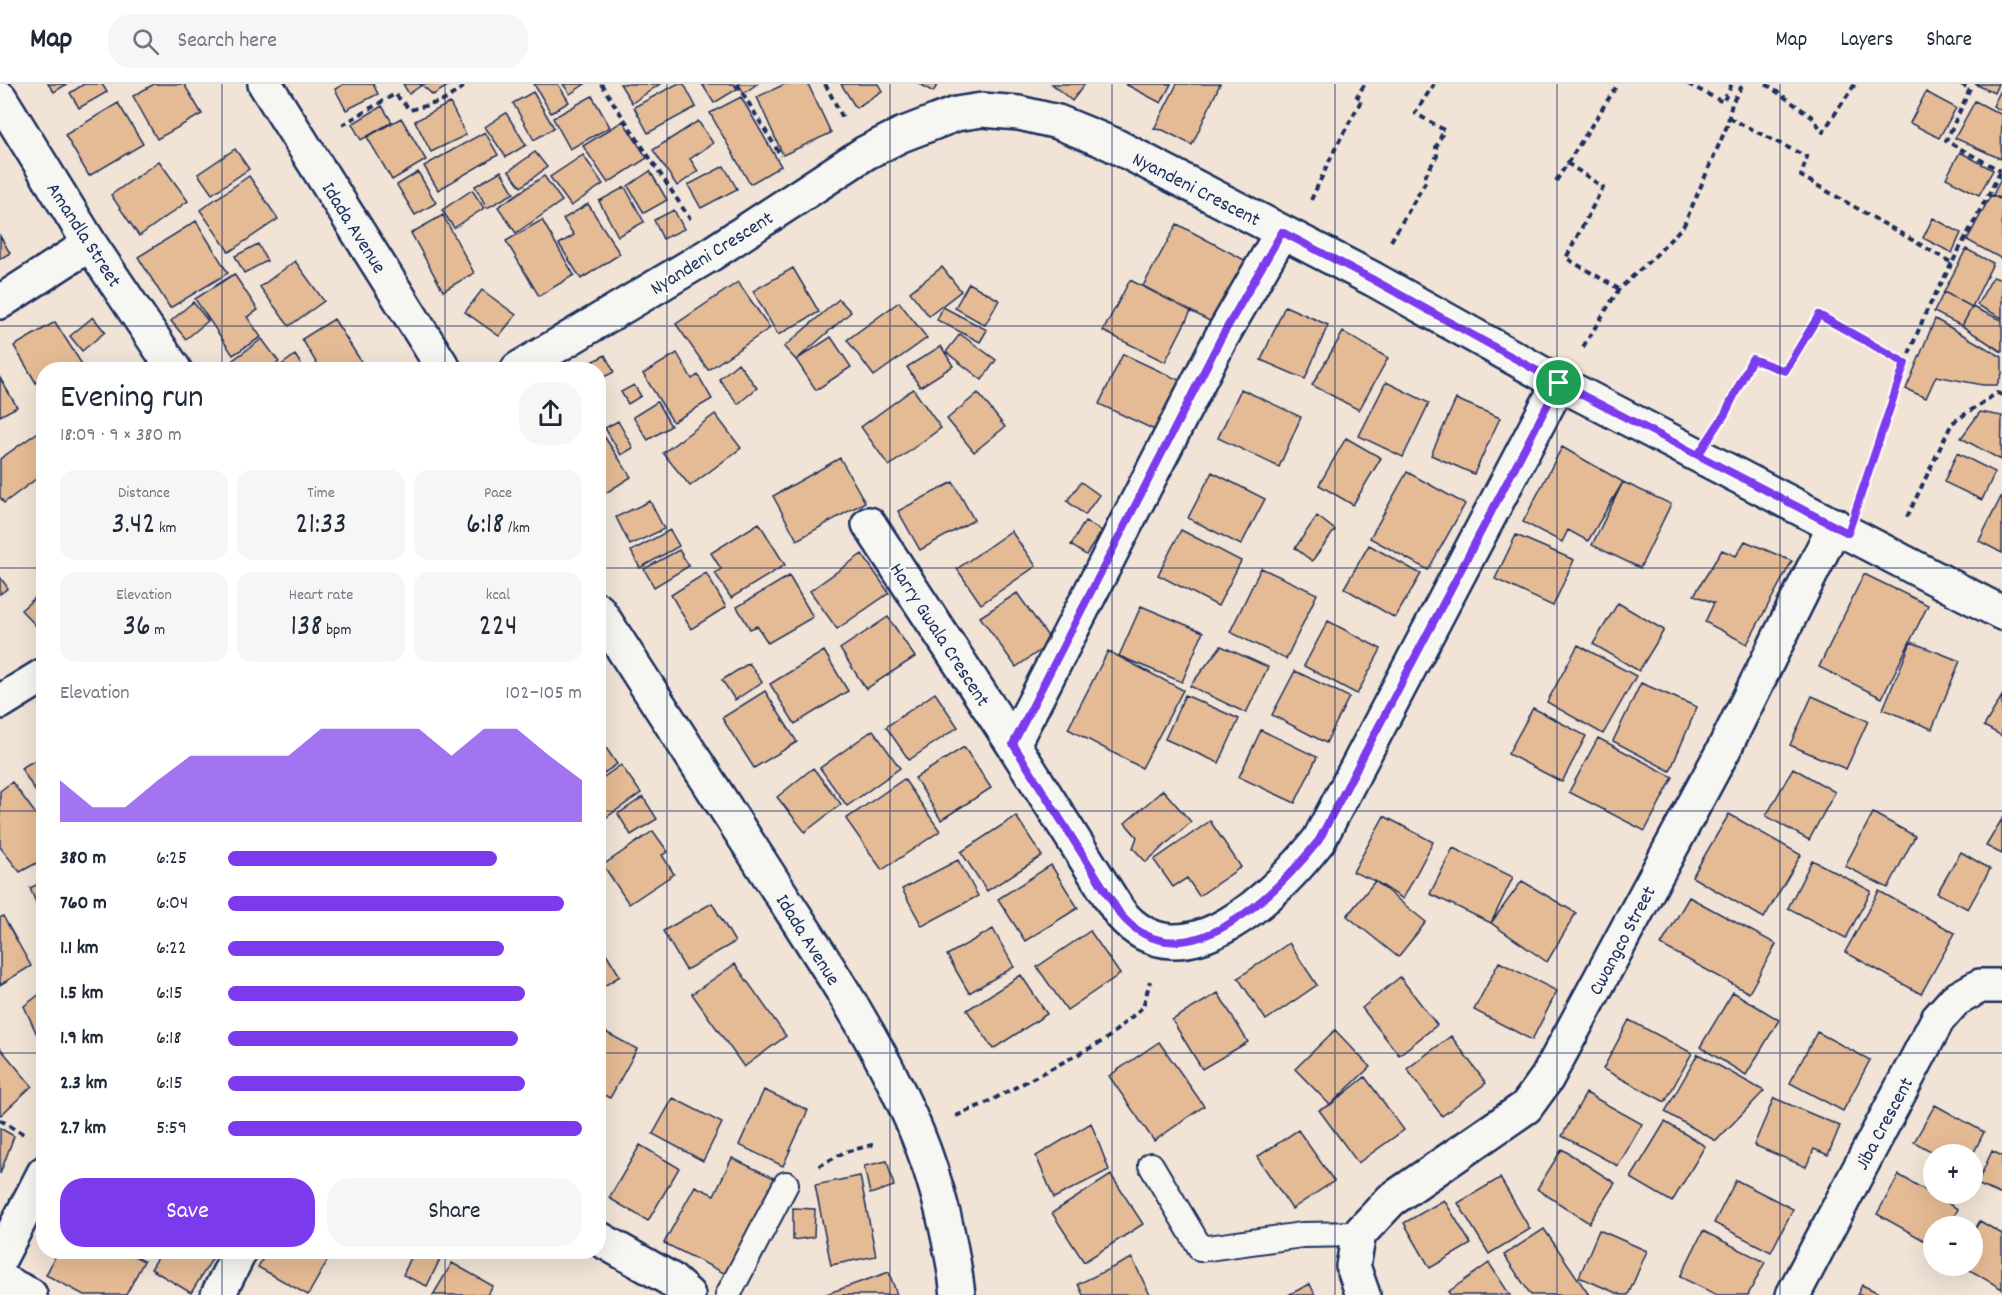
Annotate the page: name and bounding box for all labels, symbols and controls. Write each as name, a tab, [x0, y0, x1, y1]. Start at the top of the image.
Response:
search box	[108, 14, 528, 68]
text: Map	[30, 21, 72, 61]
icon: search	[129, 25, 162, 58]
text: Search here	[177, 26, 277, 57]
text: Map	[1776, 26, 1807, 56]
text: Layers	[1840, 26, 1893, 56]
text: Share	[1926, 26, 1972, 56]
street label: Nyandeni Crescent	[1127, 146, 1264, 235]
street label: Idada Avenue	[313, 177, 392, 280]
street label: Amandla Street	[38, 178, 127, 294]
street label: Nyandeni Crescent	[646, 206, 779, 304]
pin	[1533, 357, 1584, 408]
icon: arrive	[1542, 366, 1575, 399]
text: Evening run	[60, 376, 204, 423]
button: share	[519, 382, 582, 445]
text: 18:09 · 9 × 380 m	[60, 422, 182, 450]
text: Distance	[118, 482, 170, 505]
text: Time	[307, 482, 335, 505]
text: Pace	[484, 482, 512, 505]
text: 3.42	[111, 505, 155, 548]
text: 21:33	[295, 505, 347, 548]
text: 6:18	[466, 505, 504, 548]
text: km	[155, 517, 177, 540]
text: /km	[504, 517, 530, 540]
street label: Harry Gwala Crescent	[881, 558, 995, 713]
text: Elevation	[116, 584, 172, 607]
text: Heart rate	[289, 584, 353, 607]
text: kcal	[486, 584, 510, 607]
text: 36	[123, 607, 151, 650]
text: 138	[291, 607, 322, 650]
text: 224	[479, 607, 517, 650]
text: m	[151, 619, 165, 642]
text: bpm	[322, 619, 351, 642]
text: Elevation	[60, 680, 130, 708]
text: 102–105 m	[505, 680, 582, 708]
text: 380 m	[60, 845, 106, 873]
text: 6:25	[156, 845, 187, 873]
street label: Cwangco Street	[1583, 882, 1664, 1001]
street label: Idada Avenue	[767, 889, 846, 992]
text: 760 m	[60, 890, 107, 918]
text: 6:04	[156, 890, 188, 918]
text: 1.1 km	[60, 935, 99, 963]
text: 6:22	[156, 935, 187, 963]
text: 1.5 km	[60, 980, 103, 1008]
text: 6:15	[156, 980, 183, 1008]
text: 1.9 km	[60, 1025, 103, 1053]
text: 6:18	[156, 1025, 182, 1053]
text: 2.3 km	[60, 1070, 107, 1098]
text: 6:15	[156, 1070, 183, 1098]
street label: Jiba Crescent	[1849, 1073, 1922, 1176]
text: 2.7 km	[60, 1115, 106, 1143]
text: 5:59	[156, 1115, 187, 1143]
map controls	[1923, 1144, 1983, 1276]
button: +	[1923, 1144, 1983, 1204]
button: Save	[60, 1178, 315, 1247]
button: Share	[327, 1178, 582, 1247]
button: −	[1923, 1216, 1983, 1276]

